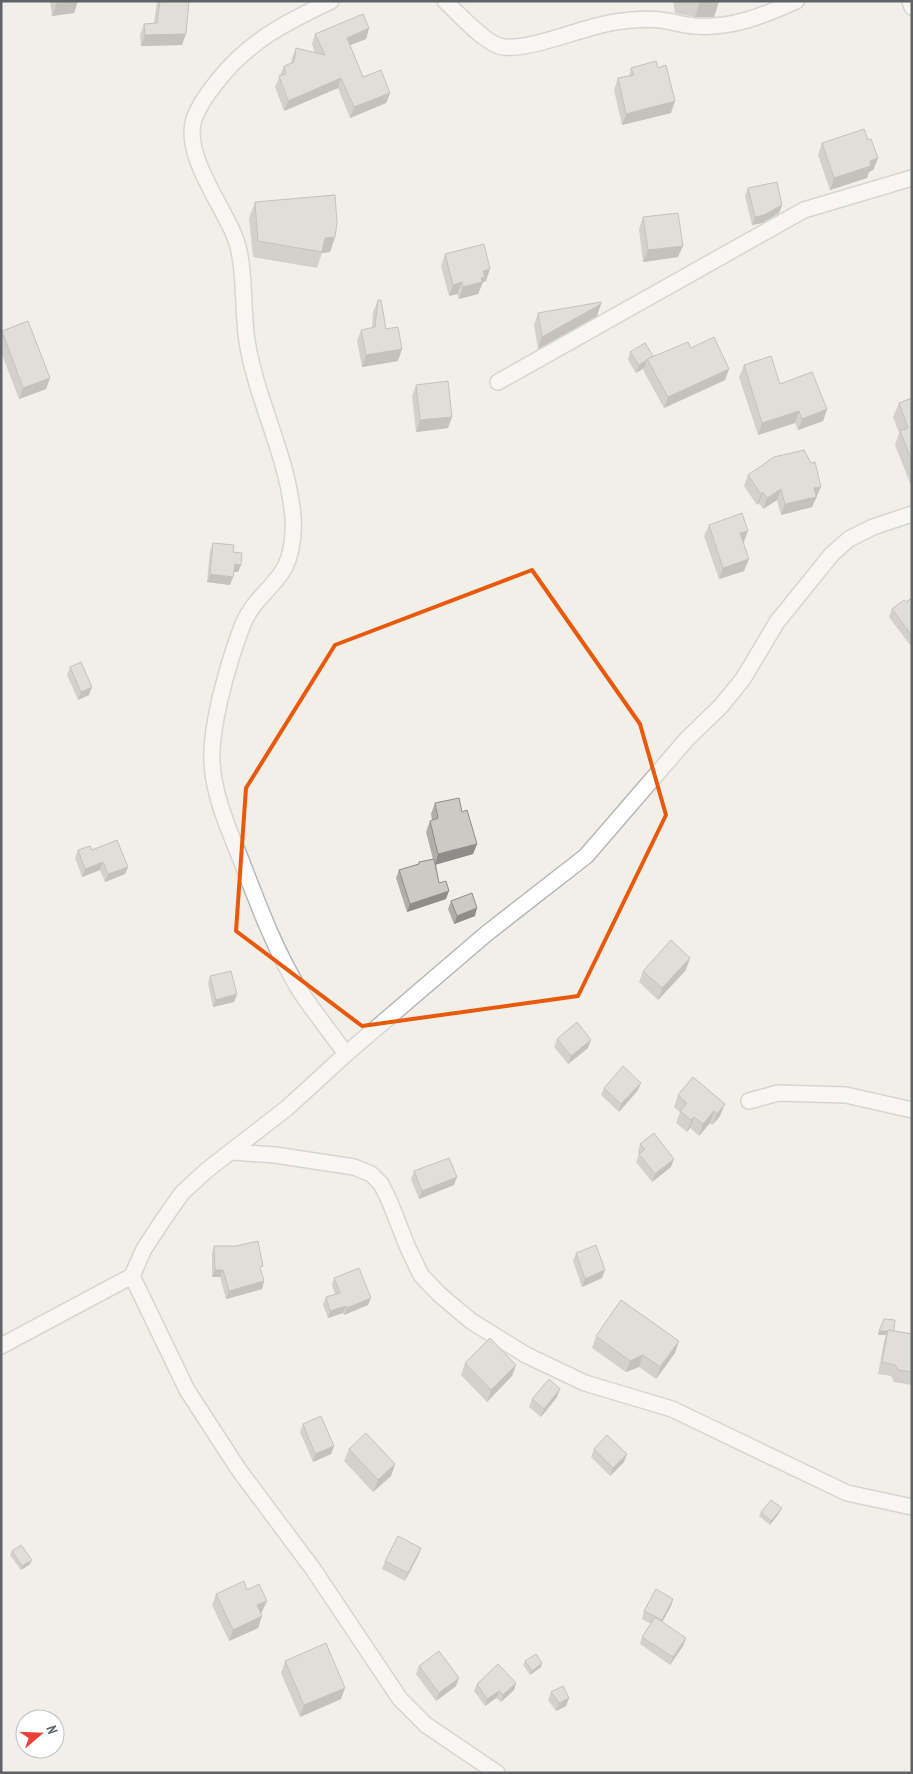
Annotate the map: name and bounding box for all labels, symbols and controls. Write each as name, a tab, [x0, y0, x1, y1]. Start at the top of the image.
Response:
north arrow	[15, 1709, 65, 1759]
text: N	[43, 1723, 62, 1736]

